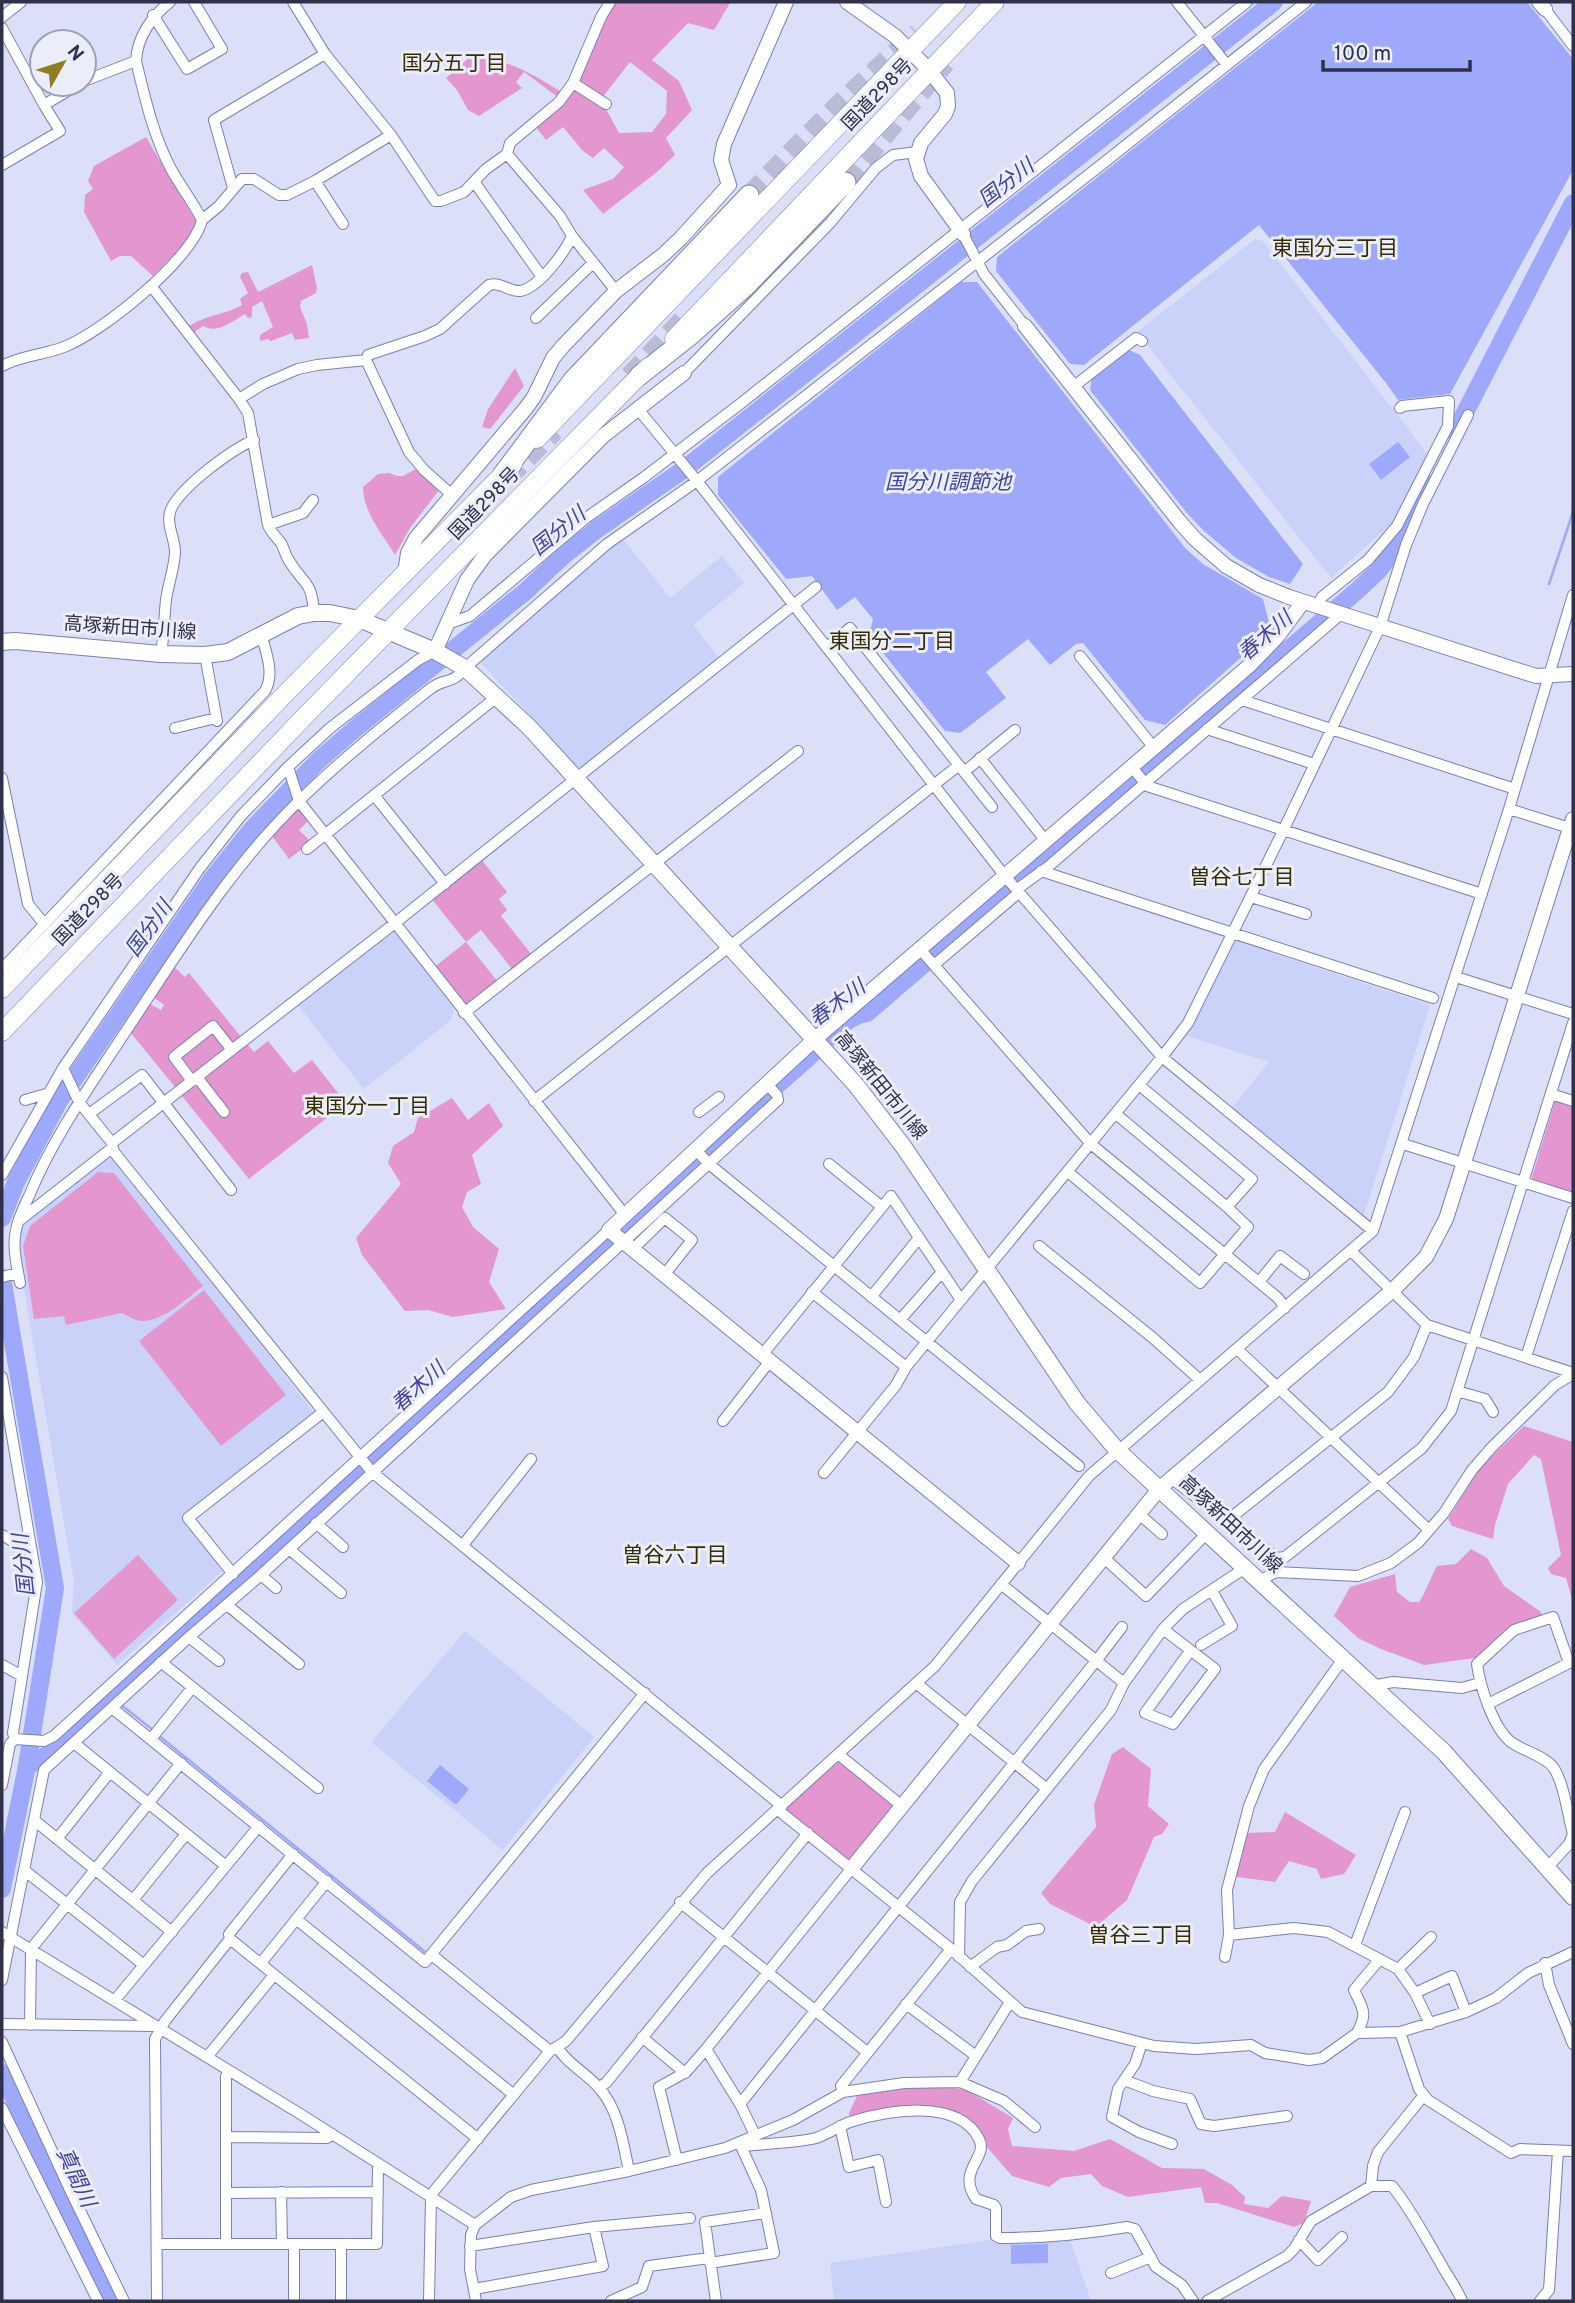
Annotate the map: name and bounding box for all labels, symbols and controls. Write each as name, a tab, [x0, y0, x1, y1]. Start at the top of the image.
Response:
north arrow	[28, 28, 98, 98]
scale bar	[1323, 28, 1470, 72]
text: N	[61, 41, 88, 66]
text: 100 m	[1334, 41, 1391, 68]
district label: 国分五丁目	[402, 51, 507, 78]
street label: 国道298号	[838, 54, 918, 136]
water label: 国分川	[974, 153, 1042, 214]
district label: 東国分三丁目	[1272, 236, 1398, 263]
street label: 国道298号	[445, 463, 525, 545]
water label: 国分川調節池	[885, 470, 1013, 497]
water label: 国分川	[526, 500, 594, 562]
water label: 春木川	[1233, 605, 1300, 668]
street label: 高塚新田市川線	[63, 612, 197, 646]
district label: 東国分二丁目	[829, 629, 955, 656]
district label: 曽谷七丁目	[1190, 865, 1295, 892]
street label: 国道298号	[49, 869, 129, 951]
water label: 国分川	[121, 894, 181, 962]
water label: 春木川	[805, 973, 873, 1033]
street label: 高塚新田市川線	[829, 1027, 931, 1145]
district label: 東国分一丁目	[304, 1094, 430, 1121]
water label: 春木川	[387, 1356, 453, 1419]
street label: 高塚新田市川線	[1173, 1471, 1287, 1579]
water label: 国分川	[8, 1530, 42, 1598]
district label: 曽谷六丁目	[623, 1543, 728, 1570]
district label: 曽谷三丁目	[1089, 1923, 1194, 1950]
water label: 真間川	[49, 2144, 101, 2214]

